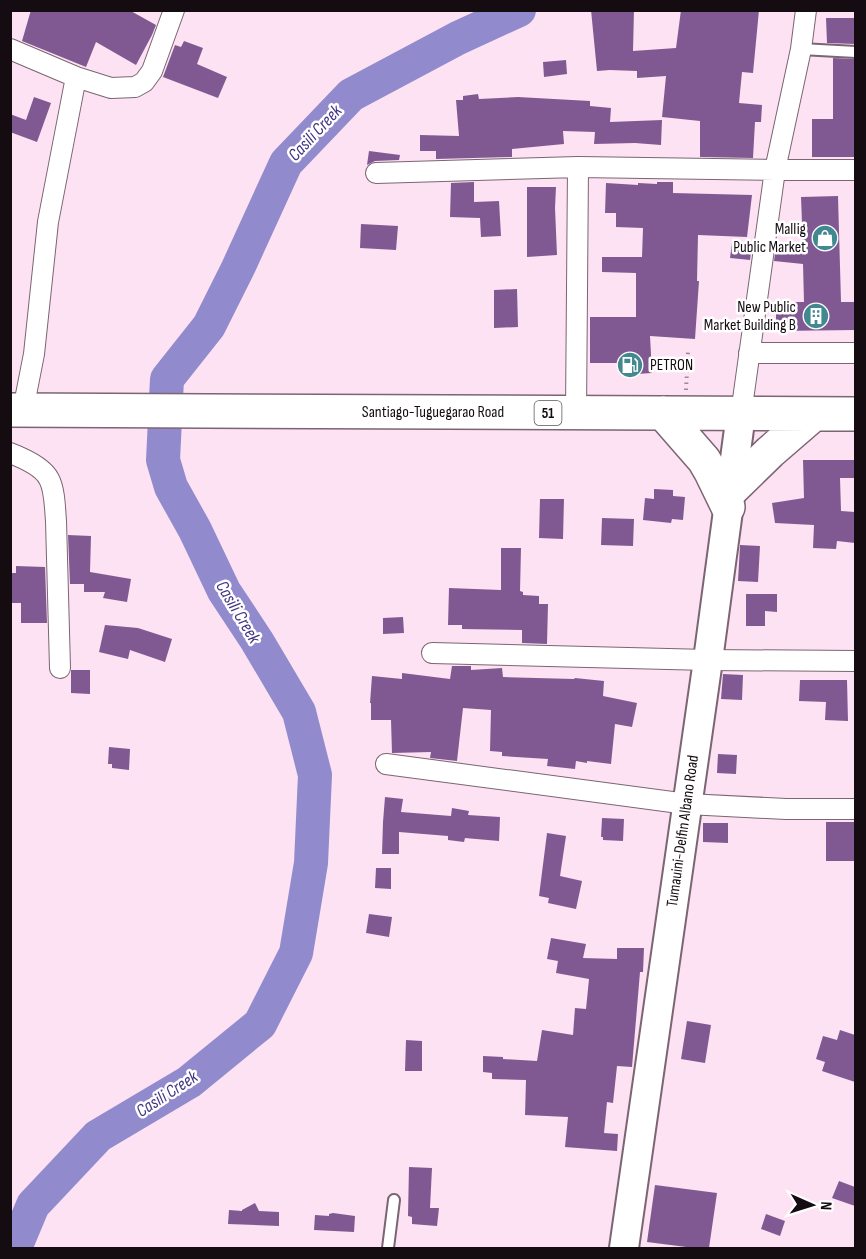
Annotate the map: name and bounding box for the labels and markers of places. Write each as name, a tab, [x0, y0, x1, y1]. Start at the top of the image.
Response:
place label: Mallig Public Market	[733, 220, 806, 257]
shop icon: Mallig Public Market	[810, 223, 840, 253]
place label: New Public Market Building B	[704, 298, 796, 335]
building icon: New Public Market Building B	[801, 301, 831, 331]
fuel station icon: PETRON	[615, 350, 645, 380]
place label: PETRON	[650, 356, 693, 375]

